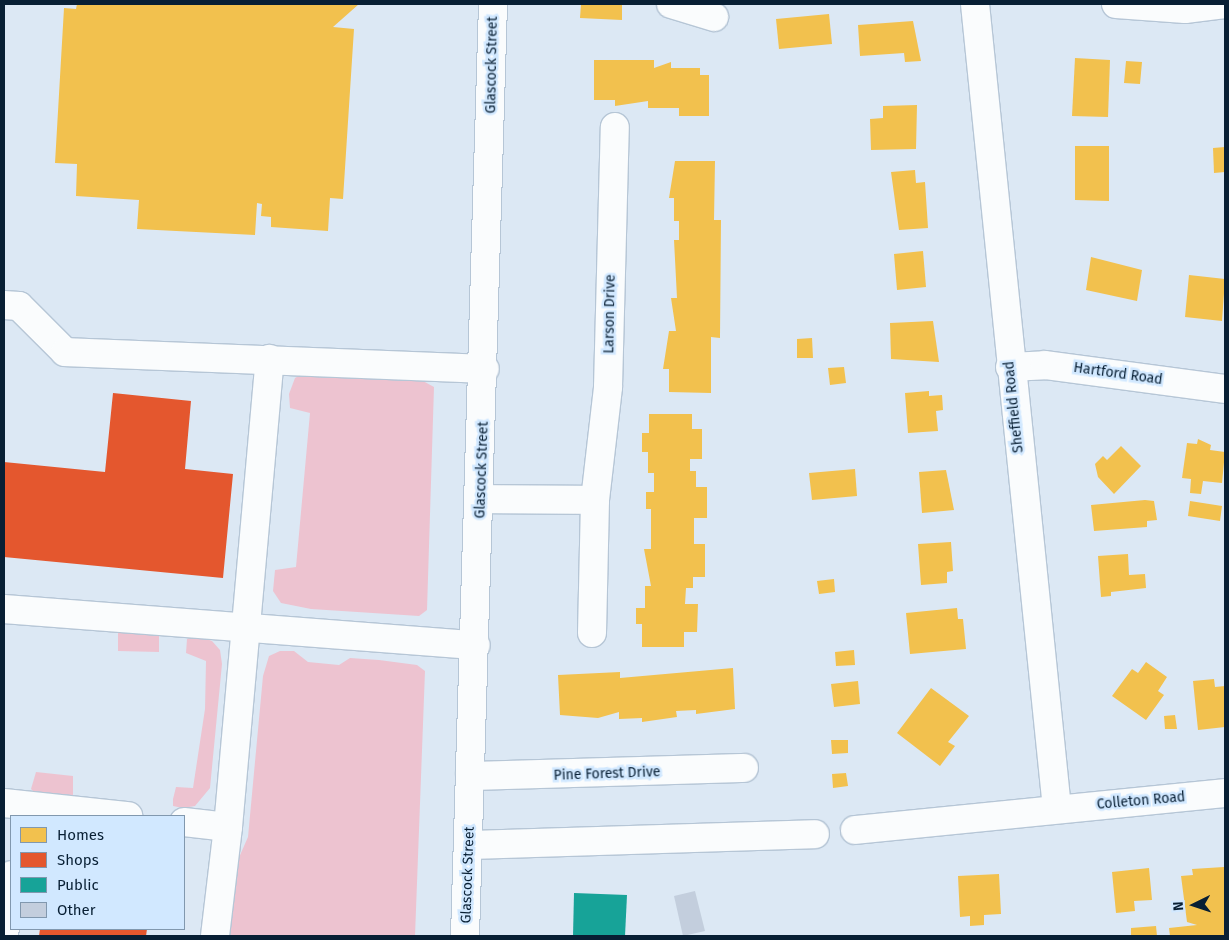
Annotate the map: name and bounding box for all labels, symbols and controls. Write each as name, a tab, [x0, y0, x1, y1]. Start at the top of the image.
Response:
street label: Glascock Street	[483, 16, 501, 114]
street label: Larson Drive	[601, 274, 619, 354]
street label: Hartford Road	[1072, 359, 1164, 389]
street label: Sheffield Road	[1001, 360, 1027, 454]
street label: Glascock Street	[472, 421, 492, 519]
street label: Pine Forest Drive	[553, 764, 661, 784]
street label: Colleton Road	[1096, 789, 1186, 813]
legend	[10, 815, 185, 930]
text: Homes	[57, 826, 104, 844]
street label: Glascock Street	[458, 826, 478, 924]
text: Shops	[57, 851, 99, 869]
text: Public	[57, 876, 99, 894]
north arrow	[1169, 880, 1219, 930]
text: Other	[57, 901, 96, 919]
text: N	[1170, 901, 1187, 911]

